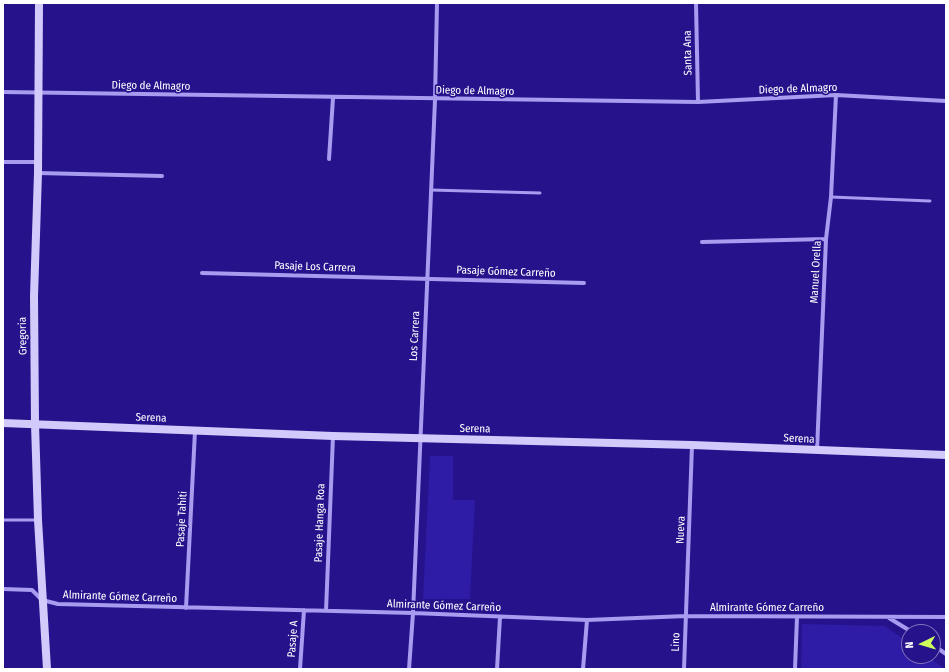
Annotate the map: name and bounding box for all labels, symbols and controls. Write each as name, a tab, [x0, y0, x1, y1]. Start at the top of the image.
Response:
street label: Santa Ana	[681, 30, 695, 76]
street label: Diego de Almagro	[111, 79, 191, 93]
street label: Diego de Almagro	[758, 81, 838, 97]
street label: Diego de Almagro	[435, 84, 515, 98]
street label: Manuel Orella	[808, 240, 824, 304]
street label: Pasaje Los Carrera	[274, 259, 356, 275]
street label: Pasaje Gómez Carreño	[456, 264, 556, 280]
street label: Los Carrera	[407, 311, 423, 361]
street label: Gregoria	[16, 317, 30, 355]
street label: Serena	[135, 411, 167, 425]
street label: Serena	[459, 422, 491, 436]
street label: Serena	[783, 432, 815, 446]
street label: Pasaje Hanga Roa	[312, 483, 328, 563]
street label: Pasaje Tahiti	[174, 491, 190, 547]
street label: Nueva	[674, 516, 688, 544]
street label: Almirante Gómez Carreño	[63, 588, 177, 606]
street label: Almirante Gómez Carreño	[387, 597, 501, 615]
street label: Almirante Gómez Carreño	[710, 601, 824, 615]
street label: Pasaje A	[285, 620, 301, 658]
north arrow	[901, 624, 941, 664]
street label: Lino	[669, 632, 683, 652]
text: N	[903, 641, 916, 649]

